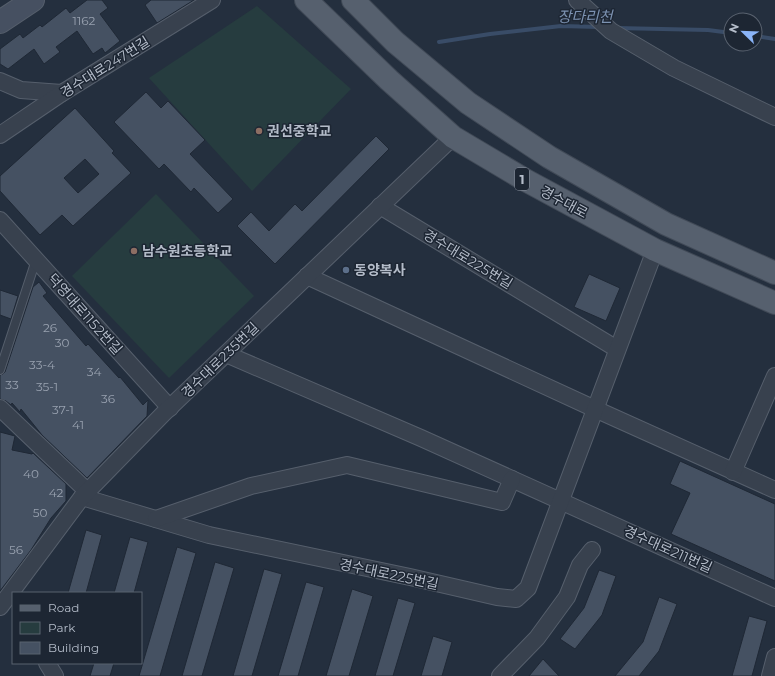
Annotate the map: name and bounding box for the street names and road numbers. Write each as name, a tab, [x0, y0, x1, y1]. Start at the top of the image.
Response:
street label: 경수대로247번길	[57, 32, 153, 102]
road number: 1	[515, 168, 529, 190]
street label: 경수대로	[537, 182, 591, 222]
street label: 경수대로225번길	[420, 225, 516, 293]
street label: 덕영대로1152번길	[44, 270, 126, 358]
street label: 경수대로235번길	[177, 318, 263, 402]
street label: 경수대로211번길	[621, 521, 715, 577]
street label: 경수대로225번길	[338, 555, 440, 593]

